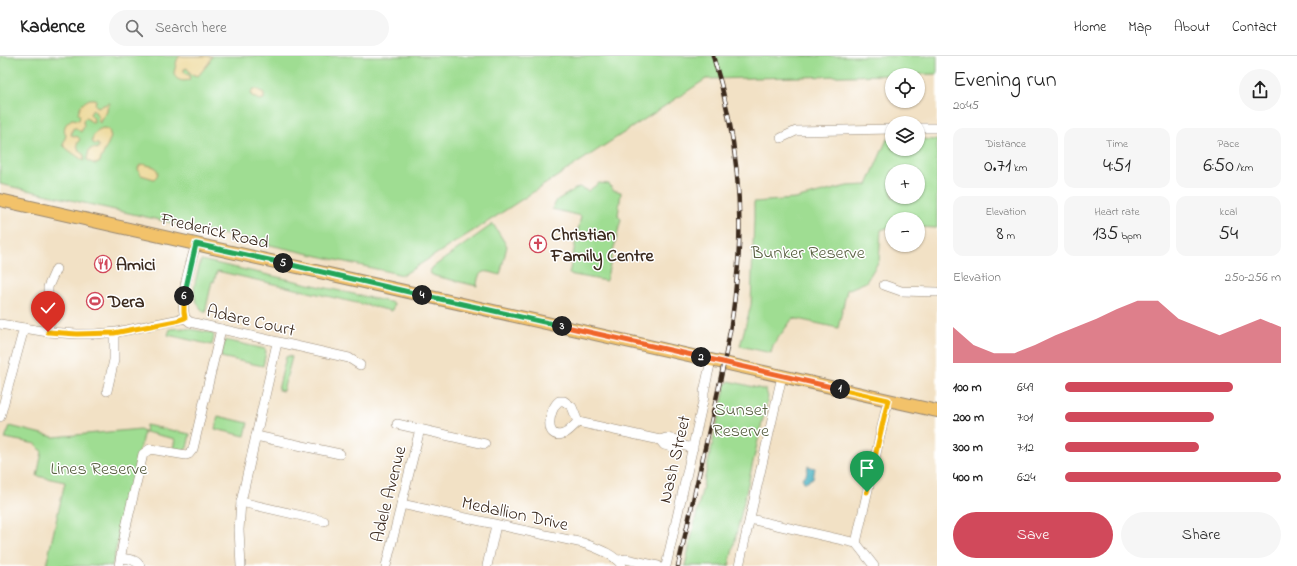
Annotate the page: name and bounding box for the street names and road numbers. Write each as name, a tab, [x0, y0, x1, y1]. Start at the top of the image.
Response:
street label: Frederick Road	[157, 207, 271, 257]
street label: Adare Court	[204, 299, 297, 345]
street label: Nash Street	[653, 413, 699, 506]
street label: Adele Avenue	[365, 443, 415, 546]
street label: Medallion Drive	[459, 491, 571, 539]

